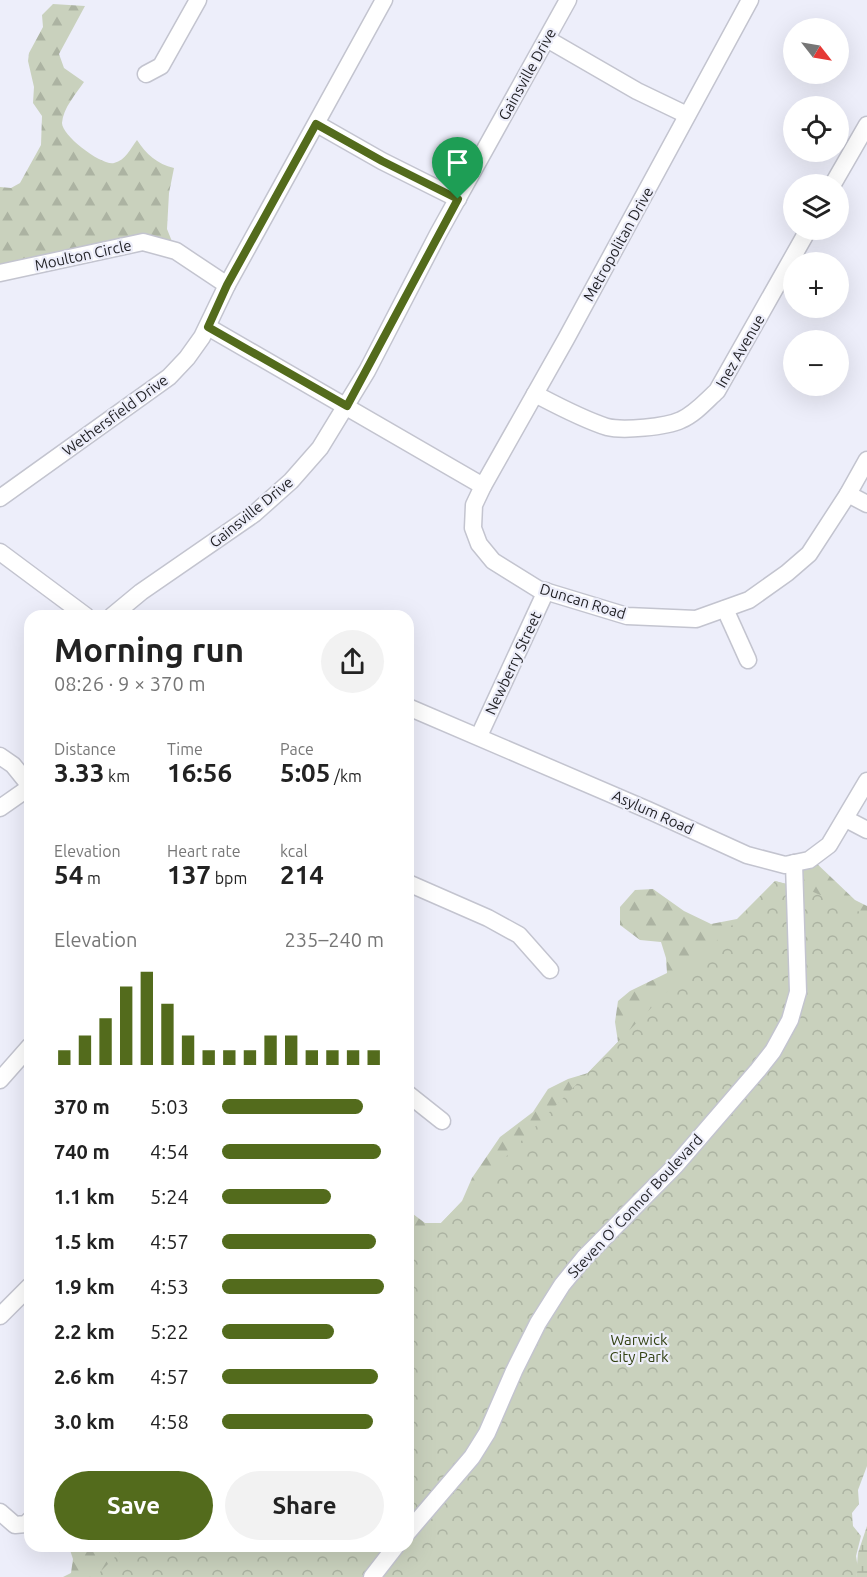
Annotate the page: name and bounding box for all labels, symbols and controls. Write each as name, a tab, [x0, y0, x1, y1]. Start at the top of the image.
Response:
north arrow	[783, 18, 849, 84]
map controls	[783, 18, 849, 396]
street label: Gainsville Drive	[495, 25, 559, 123]
button: locate	[783, 96, 849, 162]
pin	[432, 137, 483, 199]
icon: arrive	[441, 146, 474, 179]
button: layers	[783, 174, 849, 240]
street label: Metropolitan Drive	[580, 184, 656, 304]
street label: Moulton Circle	[33, 236, 133, 274]
button: +	[783, 252, 849, 318]
street label: Inez Avenue	[712, 311, 768, 391]
button: −	[783, 330, 849, 396]
street label: Wethersfield Drive	[59, 371, 171, 459]
street label: Gainsville Drive	[206, 473, 296, 551]
street label: Duncan Road	[538, 580, 628, 622]
street label: Newberry Street	[482, 609, 544, 717]
button: share	[321, 630, 384, 693]
text: Morning run	[54, 631, 244, 668]
text: 08:26 · 9 × 370 m	[54, 672, 206, 695]
text: Distance	[54, 740, 116, 758]
text: Time	[167, 740, 203, 758]
text: Pace	[280, 740, 314, 758]
text: 3.33	[54, 758, 104, 787]
text: 16:56	[167, 758, 232, 787]
text: 5:05	[280, 758, 330, 787]
text: km	[104, 767, 130, 785]
text: /km	[330, 767, 362, 785]
street label: Asylum Road	[610, 787, 696, 837]
text: Elevation	[54, 842, 121, 860]
text: Heart rate	[167, 842, 241, 860]
text: kcal	[280, 842, 308, 860]
text: 54	[54, 860, 83, 889]
text: 137	[167, 860, 211, 889]
text: 214	[280, 860, 324, 889]
text: m	[83, 869, 101, 887]
text: bpm	[211, 869, 247, 887]
text: Elevation	[54, 928, 137, 951]
text: 235–240 m	[285, 928, 384, 951]
text: 370 m	[54, 1095, 110, 1118]
text: 5:03	[150, 1095, 189, 1118]
street label: Steven O' Connor Boulevard	[564, 1131, 706, 1281]
text: 740 m	[54, 1140, 110, 1163]
text: 4:54	[150, 1140, 189, 1163]
text: 1.1 km	[54, 1185, 115, 1208]
text: 5:24	[150, 1185, 189, 1208]
text: 1.5 km	[54, 1230, 115, 1253]
text: 4:57	[150, 1230, 189, 1253]
text: 1.9 km	[54, 1275, 115, 1298]
text: 4:53	[150, 1275, 189, 1298]
text: 2.2 km	[54, 1320, 115, 1343]
text: 5:22	[150, 1320, 189, 1343]
park label: Warwick City Park	[609, 1331, 669, 1365]
text: 2.6 km	[54, 1365, 115, 1388]
text: 4:57	[150, 1365, 189, 1388]
text: 3.0 km	[54, 1410, 115, 1433]
text: 4:58	[150, 1410, 189, 1433]
button: Save	[54, 1471, 213, 1540]
button: Share	[225, 1471, 384, 1540]

